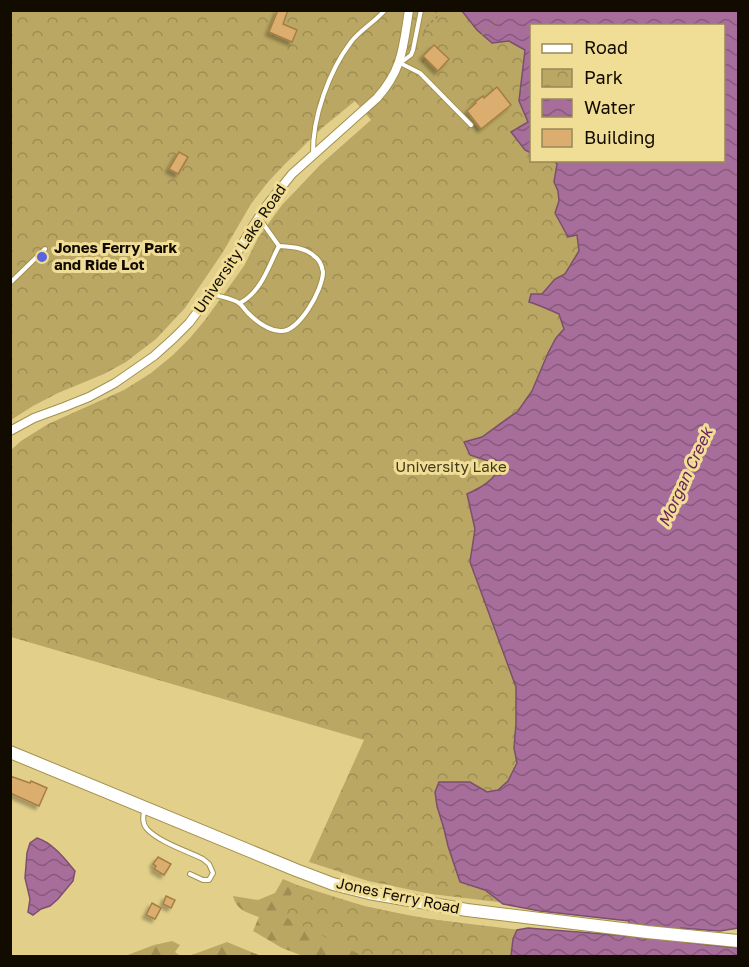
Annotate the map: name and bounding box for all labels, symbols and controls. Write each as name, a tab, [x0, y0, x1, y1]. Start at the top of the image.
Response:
legend	[530, 24, 725, 162]
text: Road	[584, 36, 628, 58]
text: Park	[584, 66, 623, 88]
text: Water	[584, 96, 635, 118]
text: Building	[584, 126, 655, 148]
street label: University Lake Road	[189, 180, 289, 316]
place label: Jones Ferry Park and Ride Lot	[54, 238, 177, 273]
marker: Jones Ferry Park and Ride Lot	[35, 250, 49, 264]
water label: Morgan Creek	[653, 423, 717, 530]
park label: University Lake	[395, 457, 507, 475]
street label: Jones Ferry Road	[335, 873, 461, 917]

